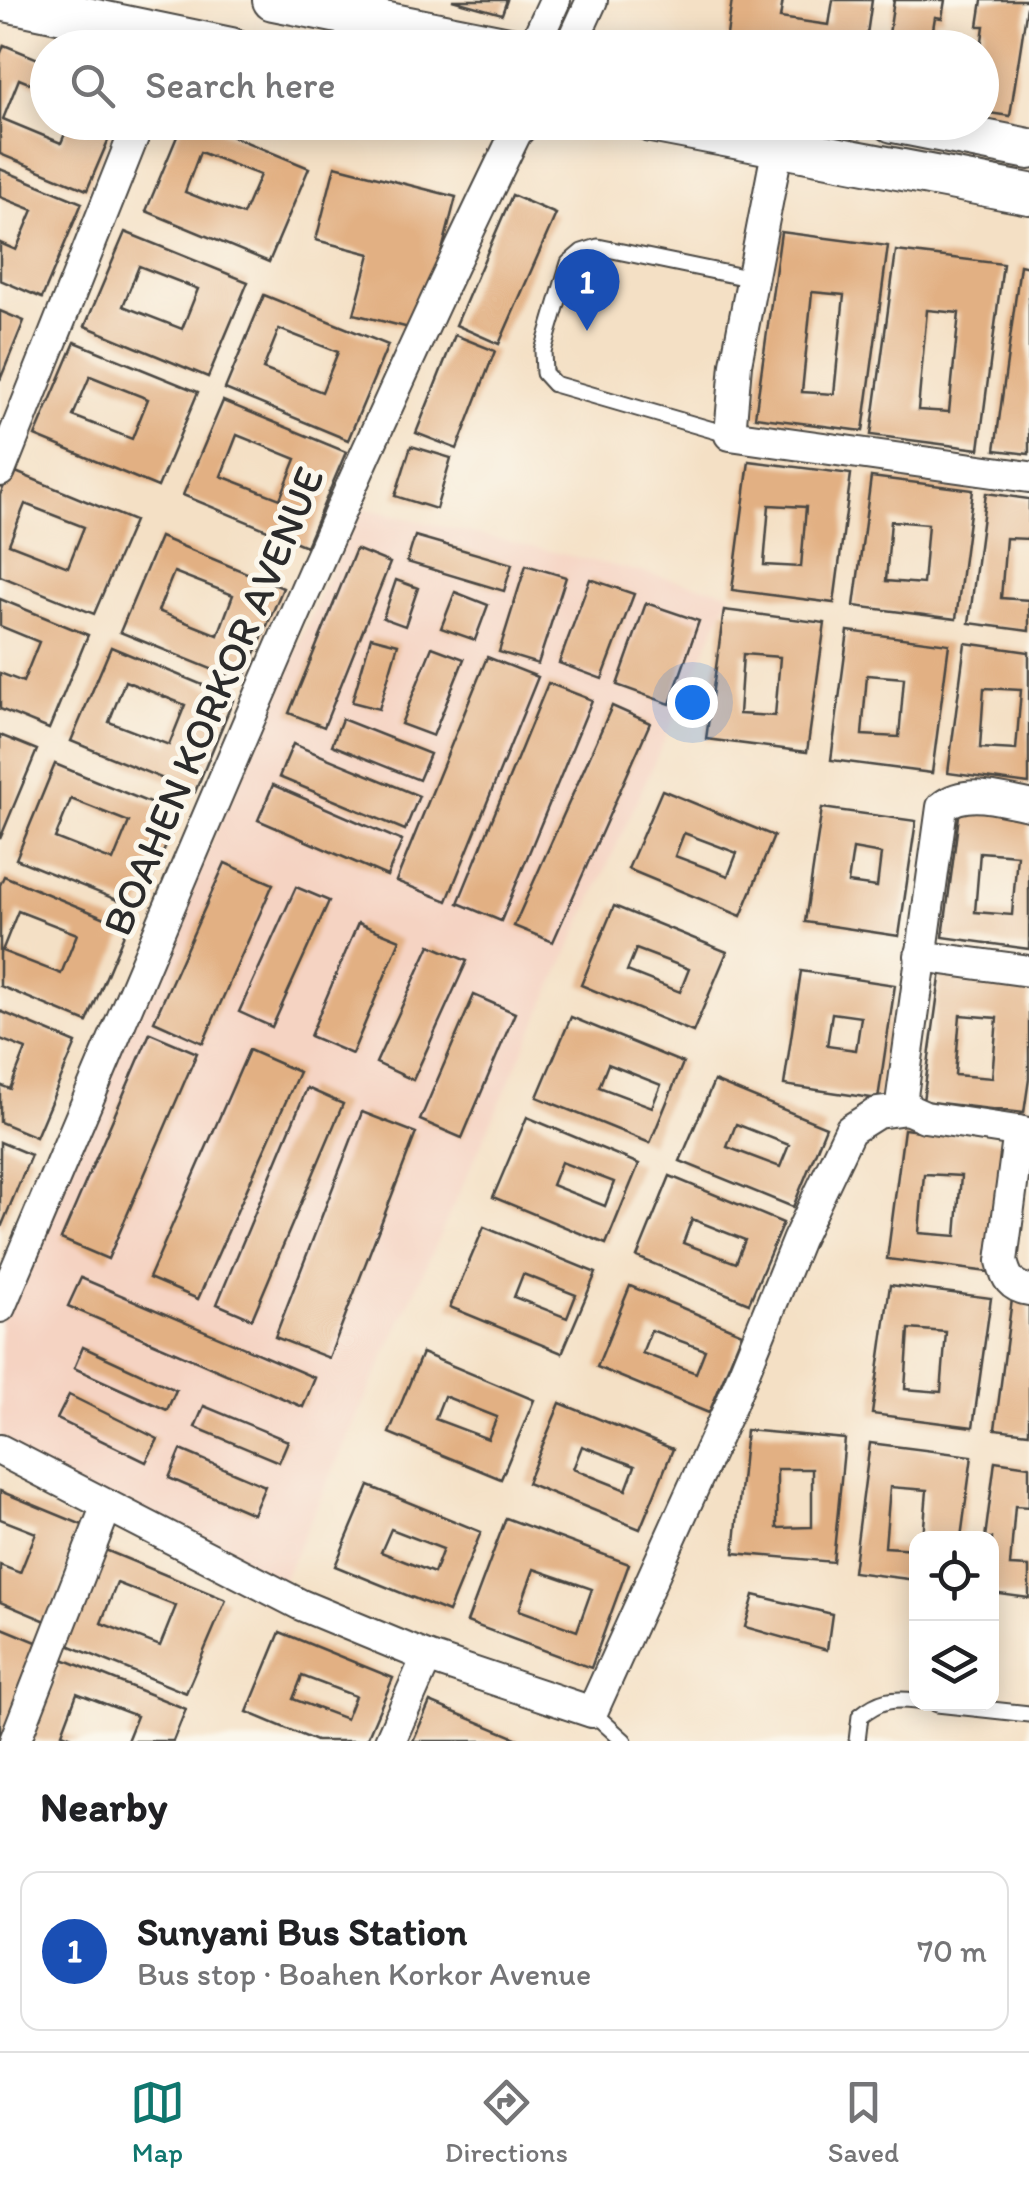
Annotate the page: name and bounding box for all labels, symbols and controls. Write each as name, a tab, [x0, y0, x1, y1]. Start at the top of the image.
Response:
search box	[30, 30, 999, 140]
icon: search	[65, 58, 120, 113]
text: Search here	[145, 62, 336, 108]
pin: 1	[554, 248, 620, 331]
street label: BOAHEN KORKOR AVENUE	[91, 459, 335, 943]
your location	[667, 677, 718, 728]
map controls	[909, 1531, 999, 1711]
button: locate	[909, 1531, 999, 1621]
button: layers	[909, 1621, 999, 1711]
text: Nearby	[40, 1781, 167, 1832]
text: Sunyani Bus Station	[137, 1909, 467, 1955]
text: 1	[67, 1932, 82, 1970]
text: 70 m	[917, 1932, 987, 1970]
text: Bus stop · Boahen Korkor Avenue	[137, 1955, 591, 1993]
tab: Map	[130, 2075, 185, 2169]
tab: Directions	[445, 2075, 568, 2169]
tab: Saved	[828, 2075, 899, 2169]

